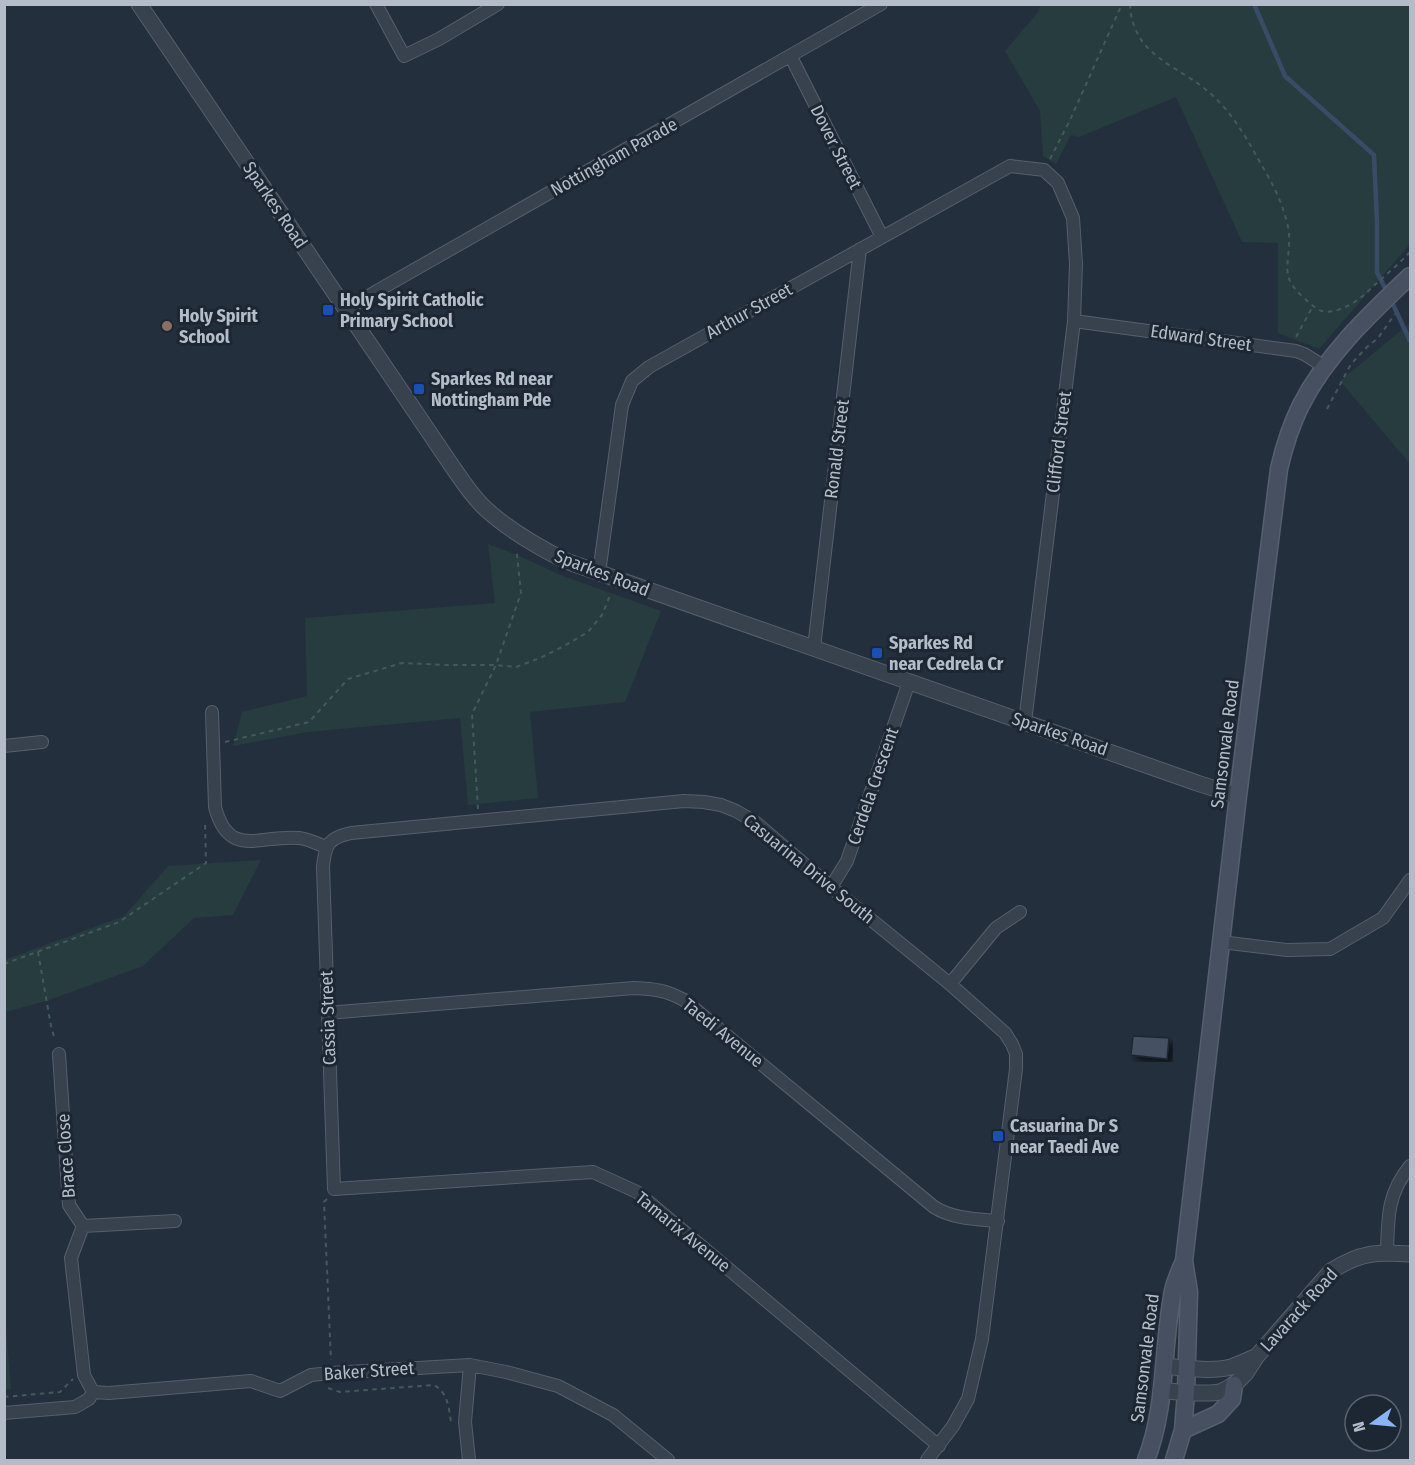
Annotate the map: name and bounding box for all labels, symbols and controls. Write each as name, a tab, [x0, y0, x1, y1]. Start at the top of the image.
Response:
street label: Dover Street	[805, 101, 867, 193]
street label: Nottingham Parade	[547, 113, 681, 201]
street label: Sparkes Road	[238, 157, 312, 253]
street label: Arthur Street	[702, 278, 796, 344]
place label: Holy Spirit Catholic Primary School	[340, 289, 484, 332]
marker: Holy Spirit Catholic Primary School	[321, 303, 335, 317]
place label: Holy Spirit School	[179, 305, 259, 348]
marker: Holy Spirit School	[160, 319, 174, 333]
street label: Edward Street	[1149, 320, 1253, 356]
place label: Sparkes Rd near Nottingham Pde	[431, 368, 553, 411]
marker: Sparkes Rd near Nottingham Pde	[412, 382, 426, 396]
street label: Clifford Street	[1042, 390, 1076, 494]
street label: Ronald Street	[820, 398, 854, 500]
street label: Sparkes Road	[551, 545, 653, 601]
place label: Sparkes Rd near Cedrela Cr	[889, 632, 1004, 675]
marker: Sparkes Rd near Cedrela Cr	[870, 646, 884, 660]
street label: Samsonvale Road	[1206, 678, 1244, 810]
street label: Sparkes Road	[1009, 707, 1111, 761]
street label: Cerdela Crescent	[843, 724, 903, 848]
street label: Casuarina Drive South	[739, 809, 879, 929]
street label: Cassia Street	[315, 970, 341, 1066]
street label: Taedi Avenue	[678, 994, 768, 1072]
street label: Brace Close	[52, 1113, 80, 1199]
place label: Casuarina Dr S near Taedi Ave	[1010, 1115, 1119, 1158]
marker: Casuarina Dr S near Taedi Ave	[991, 1129, 1005, 1143]
street label: Tamarix Avenue	[631, 1187, 735, 1277]
street label: Lavarack Road	[1256, 1264, 1342, 1356]
street label: Samsonvale Road	[1126, 1292, 1164, 1424]
street label: Baker Street	[323, 1357, 415, 1385]
north arrow	[1343, 1393, 1403, 1453]
text: N	[1349, 1420, 1369, 1434]

